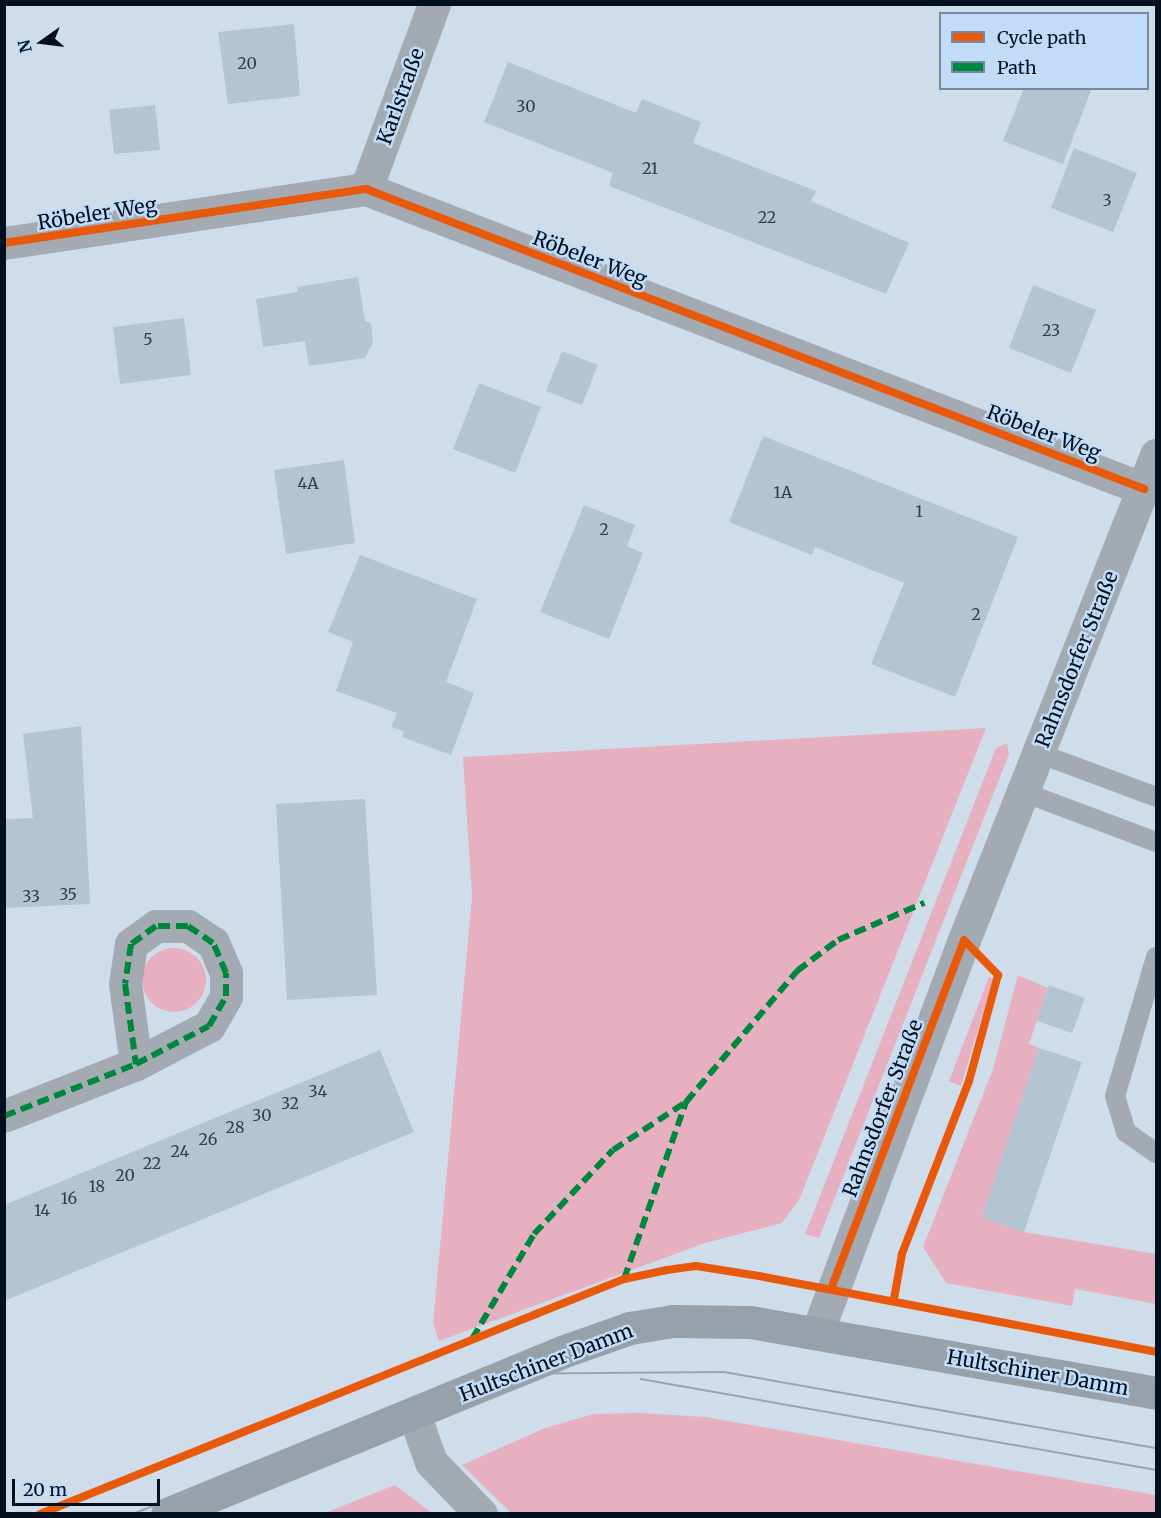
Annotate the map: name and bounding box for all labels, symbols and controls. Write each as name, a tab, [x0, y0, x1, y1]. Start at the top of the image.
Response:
north arrow	[12, 12, 72, 72]
legend	[939, 12, 1149, 90]
text: Cycle path	[997, 26, 1086, 49]
text: N	[13, 38, 36, 55]
street label: Karlstraße	[371, 45, 429, 147]
house number: 20	[237, 53, 257, 73]
text: Path	[997, 56, 1037, 79]
house number: 30	[516, 96, 536, 116]
house number: 21	[642, 158, 658, 178]
house number: 3	[1102, 190, 1112, 210]
street label: Röbeler Weg	[36, 192, 158, 234]
house number: 22	[758, 207, 776, 227]
street label: Röbeler Weg	[530, 225, 650, 291]
house number: 23	[1042, 320, 1060, 340]
house number: 5	[143, 329, 153, 349]
street label: Röbeler Weg	[984, 399, 1104, 465]
house number: 4A	[298, 473, 318, 493]
house number: 1A	[774, 482, 792, 502]
house number: 1	[915, 501, 923, 521]
house number: 2	[599, 519, 609, 539]
street label: Rahnsdorfer Straße	[1030, 567, 1122, 751]
house number: 2	[971, 604, 981, 624]
house number: 35	[59, 884, 77, 904]
house number: 33	[22, 886, 40, 906]
street label: Rahnsdorfer Straße	[837, 1016, 927, 1200]
house number: 34	[309, 1081, 327, 1101]
house number: 32	[281, 1093, 299, 1113]
house number: 30	[252, 1105, 272, 1125]
house number: 28	[226, 1117, 244, 1137]
house number: 26	[199, 1129, 217, 1149]
house number: 24	[171, 1141, 189, 1161]
house number: 22	[143, 1153, 161, 1173]
house number: 20	[115, 1165, 135, 1185]
house number: 18	[89, 1176, 105, 1196]
house number: 16	[61, 1188, 77, 1208]
house number: 14	[34, 1200, 50, 1220]
street label: Hultschiner Damm	[456, 1318, 636, 1406]
street label: Hultschiner Damm	[945, 1344, 1131, 1400]
scale bar	[15, 1467, 164, 1505]
text: 20 m	[23, 1478, 67, 1501]

